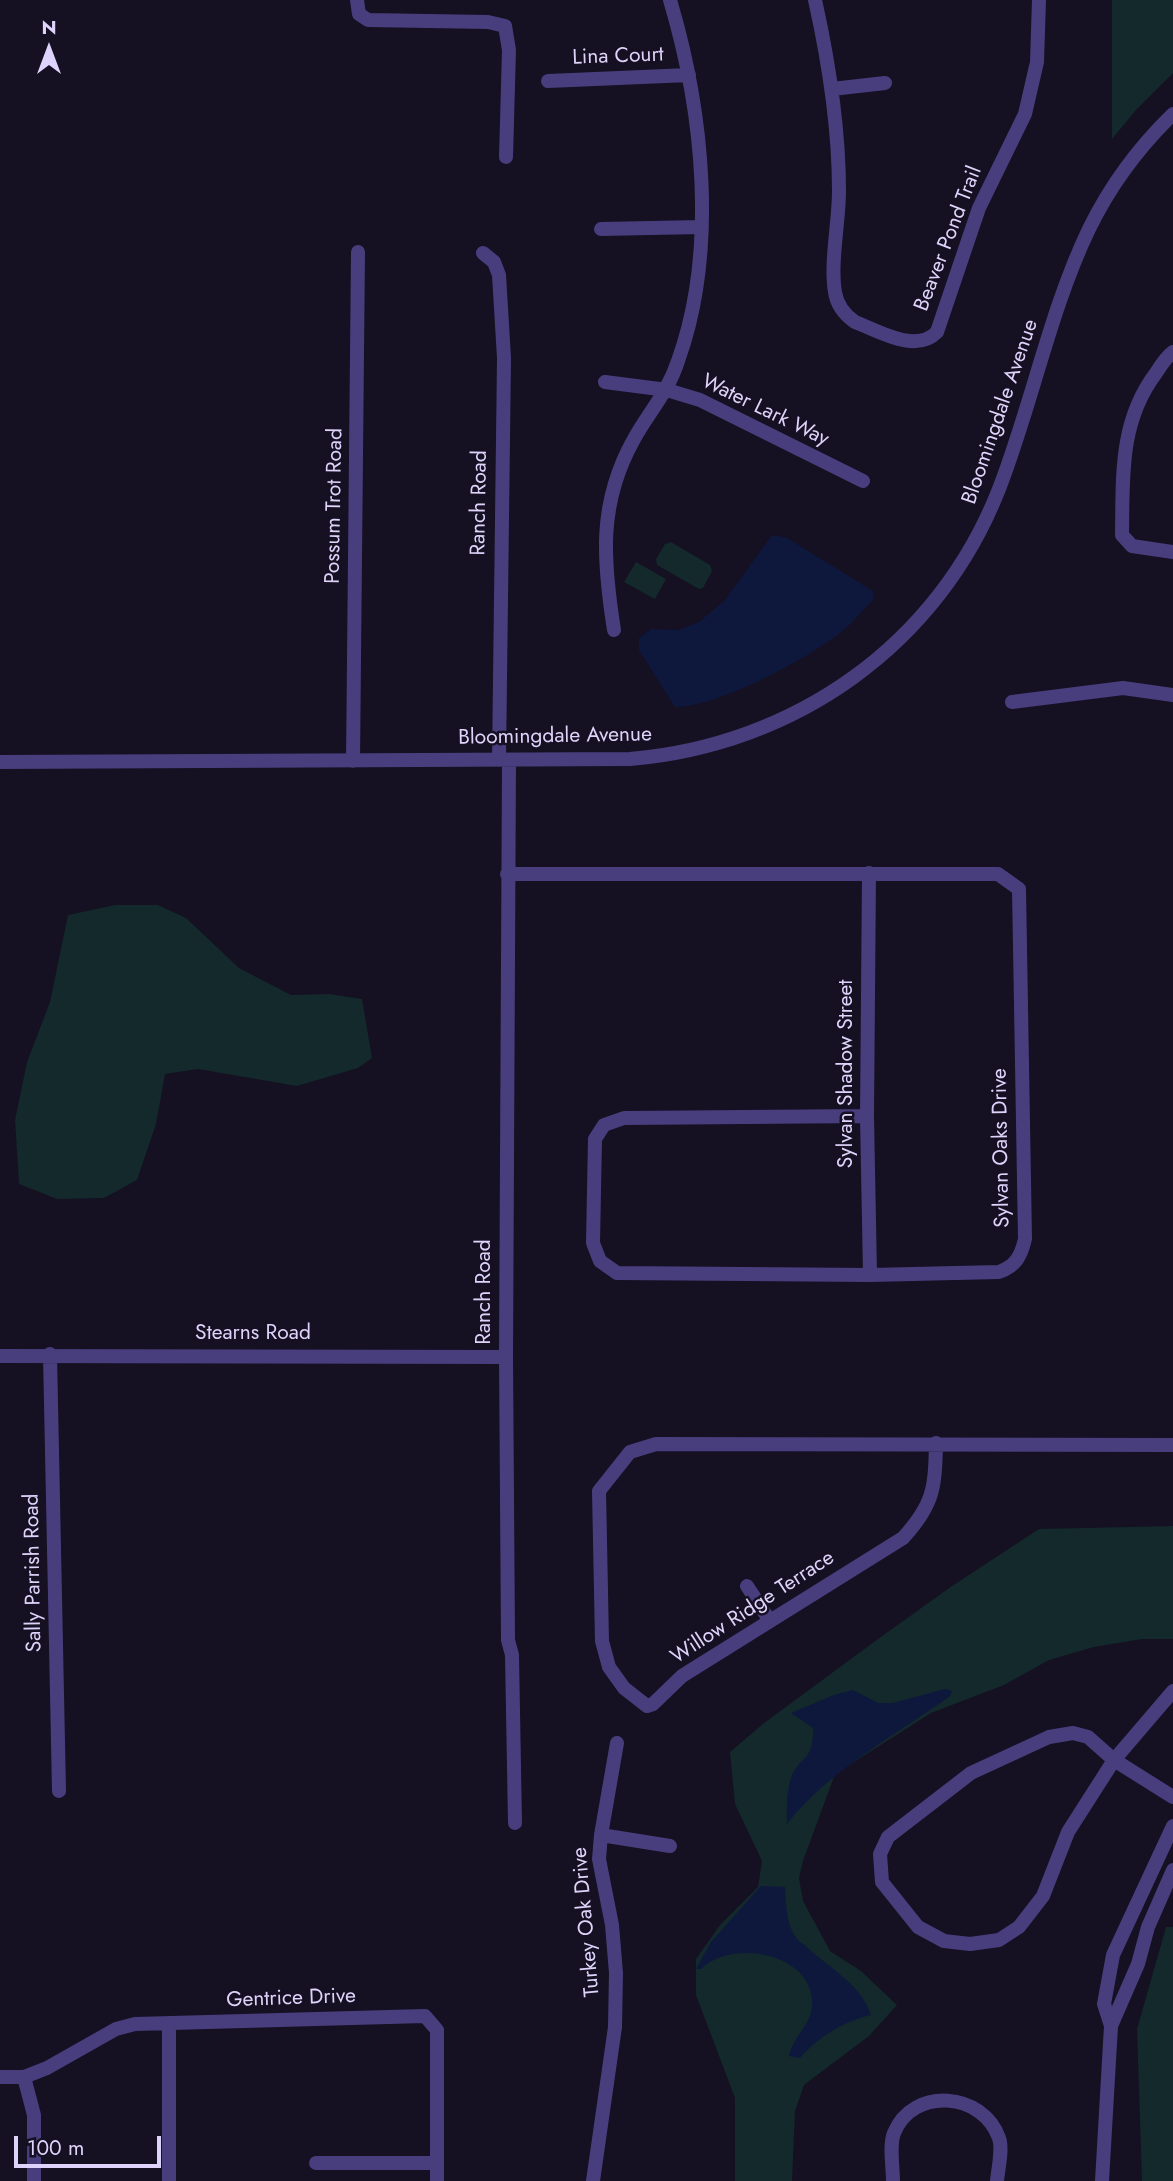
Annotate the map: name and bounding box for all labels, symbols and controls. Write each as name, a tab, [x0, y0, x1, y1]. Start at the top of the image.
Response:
north arrow	[14, 14, 84, 84]
text: N	[41, 14, 57, 41]
street label: Lina Court	[572, 43, 664, 71]
street label: Beaver Pond Trail	[910, 163, 988, 315]
street label: Bloomingdale Avenue	[958, 316, 1044, 508]
street label: Water Lark Way	[697, 369, 833, 453]
street label: Possum Trot Road	[321, 428, 349, 584]
street label: Ranch Road	[466, 450, 494, 556]
street label: Bloomingdale Avenue	[458, 723, 652, 751]
street label: Sylvan Shadow Street	[834, 980, 860, 1168]
street label: Sylvan Oaks Drive	[988, 1068, 1016, 1228]
street label: Ranch Road	[472, 1239, 498, 1345]
street label: Stearns Road	[195, 1321, 311, 1347]
street label: Sally Parrish Road	[20, 1493, 48, 1653]
street label: Willow Ridge Terrace	[667, 1546, 839, 1670]
street label: Turkey Oak Drive	[568, 1846, 606, 1998]
street label: Gentrice Drive	[226, 1984, 356, 2014]
scale bar	[18, 2122, 164, 2166]
text: 100 m	[27, 2133, 84, 2163]

